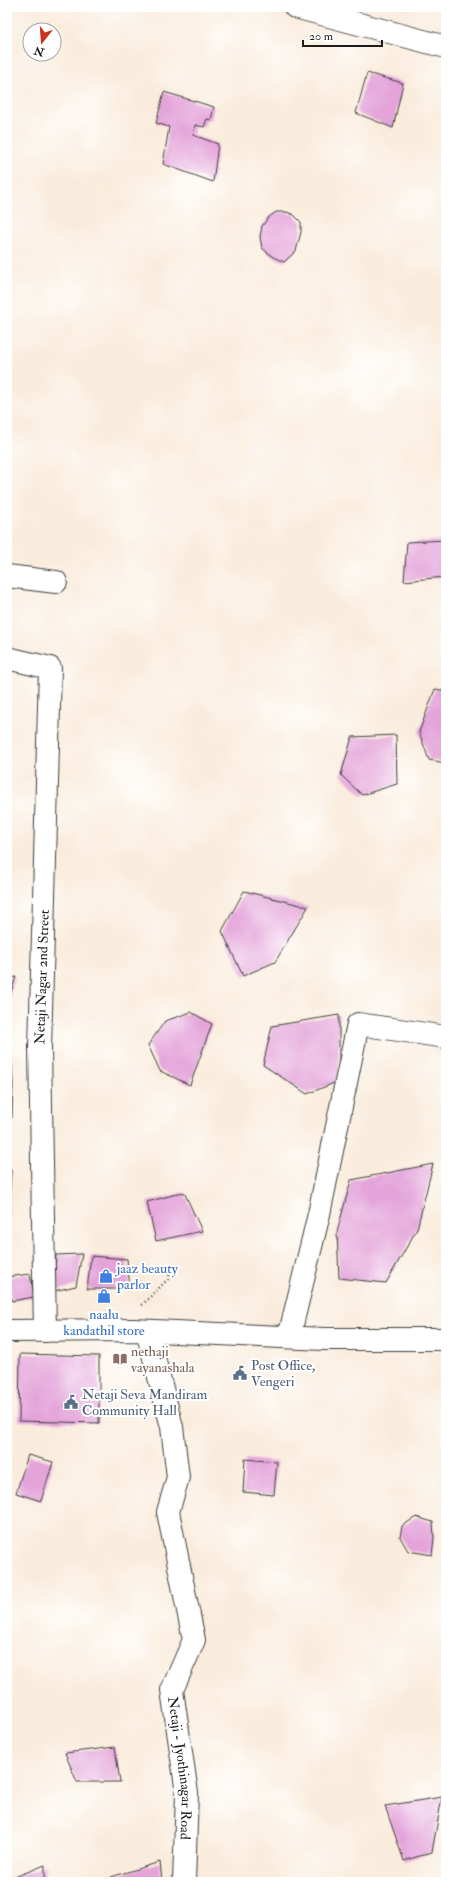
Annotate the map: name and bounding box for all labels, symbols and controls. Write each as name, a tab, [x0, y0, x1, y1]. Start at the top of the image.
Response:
north arrow	[22, 22, 62, 62]
scale bar	[303, 22, 382, 48]
text: 20 m	[309, 29, 334, 44]
text: N	[32, 43, 47, 59]
street label: Netaji Nagar 2nd Street	[31, 909, 53, 1045]
place label: jaaz beauty parlor	[114, 1260, 179, 1294]
shop icon: jaaz beauty parlor	[98, 1268, 114, 1284]
shop icon: naalu kandathil store	[96, 1288, 112, 1304]
place label: naalu kandathil store	[63, 1306, 145, 1339]
place label: nethaji vayanashala	[130, 1343, 195, 1377]
library icon: nethaji vayanashala	[112, 1351, 128, 1367]
place label: Post Office, Vengeri	[251, 1357, 315, 1390]
public building icon: Post Office, Vengeri	[232, 1365, 248, 1381]
place label: Netaji Seva Mandiram Community Hall	[82, 1386, 208, 1420]
public building icon: Netaji Seva Mandiram Community Hall	[63, 1394, 79, 1410]
street label: Netaji - Jyothinagar Road	[165, 1695, 196, 1840]

